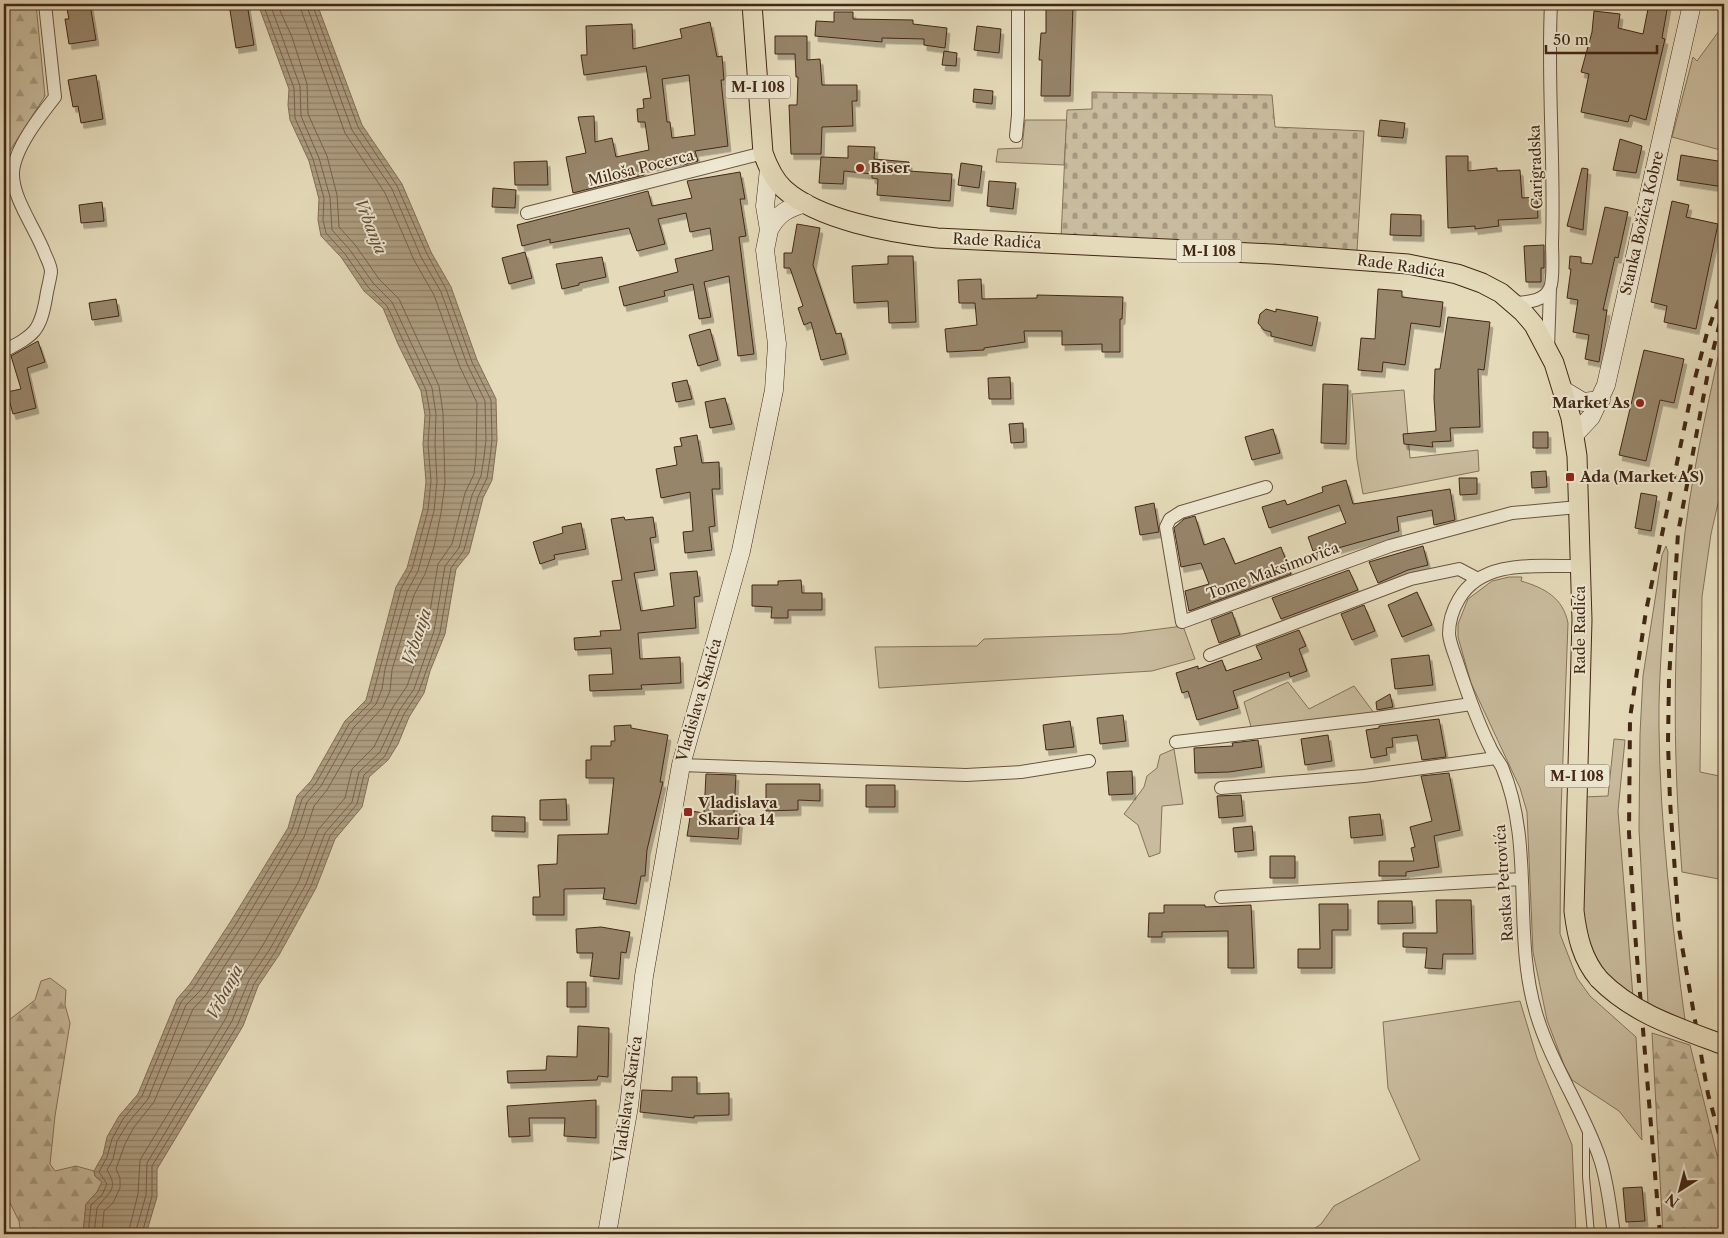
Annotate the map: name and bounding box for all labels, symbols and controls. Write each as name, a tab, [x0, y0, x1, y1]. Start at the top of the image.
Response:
scale bar	[1546, 22, 1657, 54]
text: 50 m	[1553, 30, 1589, 49]
road number: M-I 108	[726, 75, 790, 98]
street label: Carigradska	[1525, 124, 1546, 210]
street label: Miloša Pocerca	[586, 145, 696, 190]
street label: Stanka Božića Kobre	[1616, 149, 1667, 297]
place label: Biser	[870, 158, 910, 177]
marker: Biser	[854, 162, 866, 174]
water label: Vrbanja	[351, 195, 391, 258]
street label: Rade Radića	[952, 229, 1042, 252]
road number: M-I 108	[1176, 240, 1242, 262]
street label: Rade Radića	[1356, 250, 1447, 281]
place label: Market As	[1552, 393, 1630, 412]
marker: Market As	[1634, 397, 1646, 409]
place label: Ada (Market AS)	[1579, 467, 1704, 486]
marker: Ada (Market AS)	[1564, 471, 1576, 483]
street label: Tome Maksimovića	[1204, 538, 1342, 603]
street label: Rade Radića	[1570, 585, 1589, 674]
water label: Vrbanja	[397, 605, 435, 668]
street label: Vladislava Skarića	[672, 636, 725, 765]
road number: M-I 108	[1544, 764, 1610, 788]
place label: Vladislava Skarica 14	[697, 793, 778, 829]
marker: Vladislava Skarica 14	[682, 806, 694, 818]
street label: Rastka Petrovića	[1490, 824, 1517, 942]
water label: Vrbanja	[201, 961, 247, 1023]
street label: Vladislava Skarića	[609, 1034, 646, 1164]
north arrow	[1656, 1166, 1706, 1216]
text: N	[1662, 1190, 1683, 1211]

